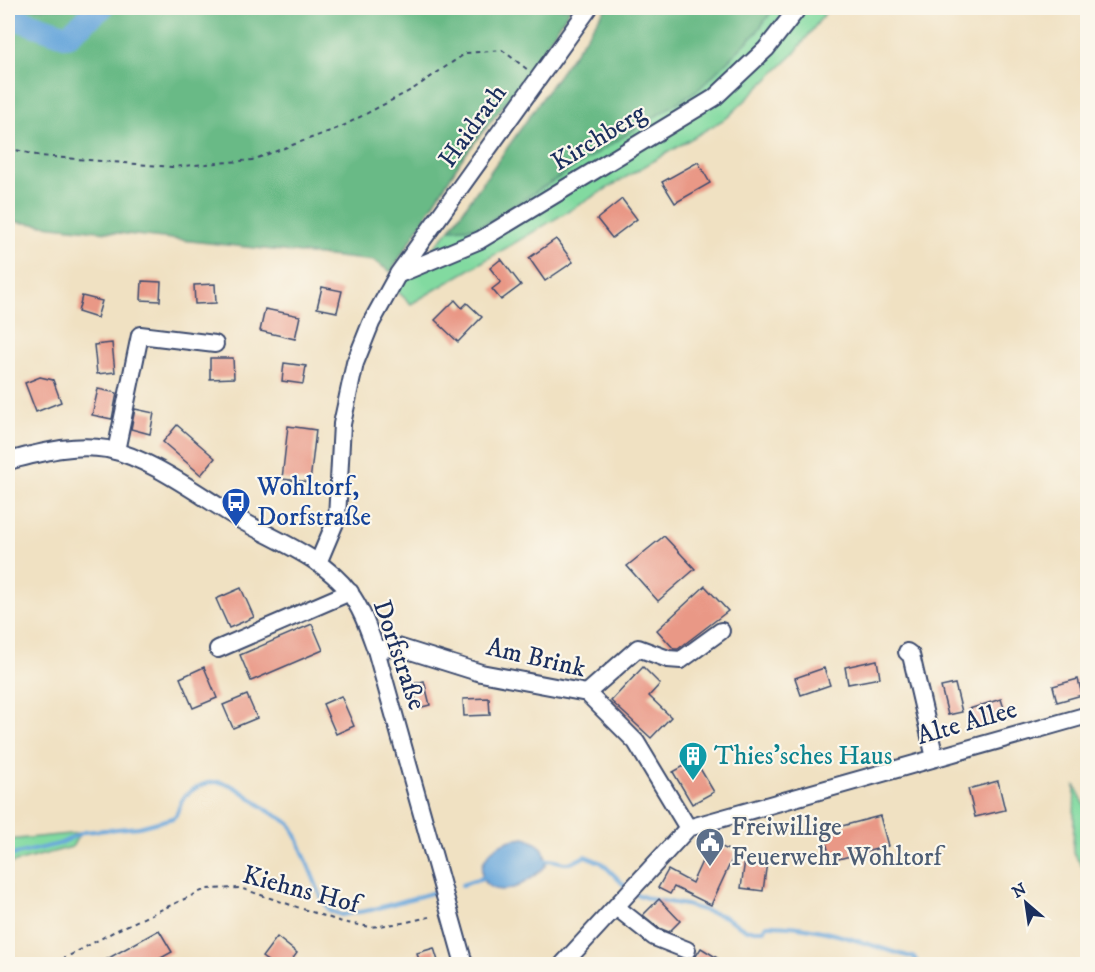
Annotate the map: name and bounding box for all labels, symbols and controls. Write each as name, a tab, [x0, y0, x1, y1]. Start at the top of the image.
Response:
street label: Haidrath	[432, 77, 515, 174]
street label: Kirchberg	[546, 97, 653, 179]
place label: Wohltorf, Dorfstraße	[256, 471, 371, 534]
bus stop icon: Wohltorf, Dorfstraße	[220, 486, 252, 528]
street label: Dorfstraße	[365, 596, 433, 714]
street label: Am Brink	[483, 631, 589, 685]
street label: Alte Allee	[913, 693, 1021, 753]
building icon: Thies'sches Haus	[677, 740, 709, 782]
place label: Thies'sches Haus	[714, 740, 892, 773]
place label: Freiwillige Feuerwehr Wohltorf	[731, 811, 946, 874]
public building icon: Freiwillige Feuerwehr Wohltorf	[694, 826, 726, 868]
street label: Kiehns Hof	[239, 859, 367, 922]
north arrow	[996, 873, 1056, 933]
text: N	[1009, 879, 1030, 903]

